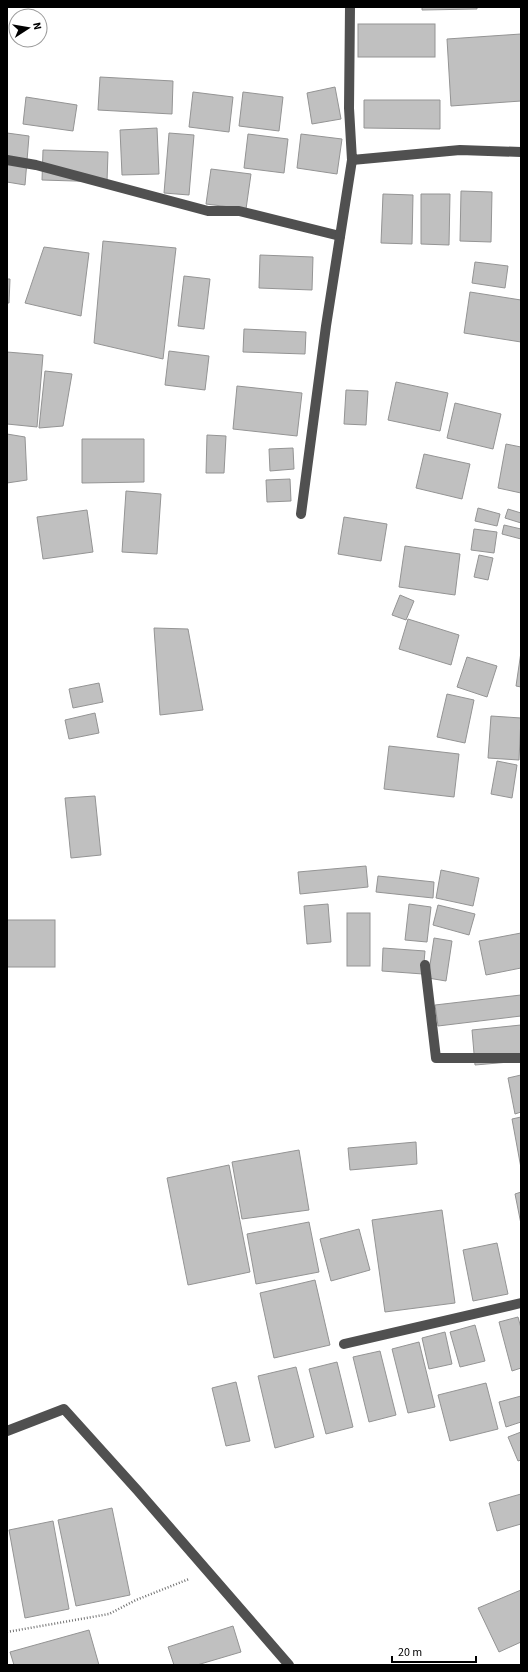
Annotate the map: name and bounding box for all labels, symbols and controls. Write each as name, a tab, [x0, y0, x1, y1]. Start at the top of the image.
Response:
north arrow	[8, 8, 48, 48]
text: N	[29, 21, 45, 31]
scale bar	[392, 1638, 476, 1664]
text: 20 m	[398, 1644, 422, 1661]

